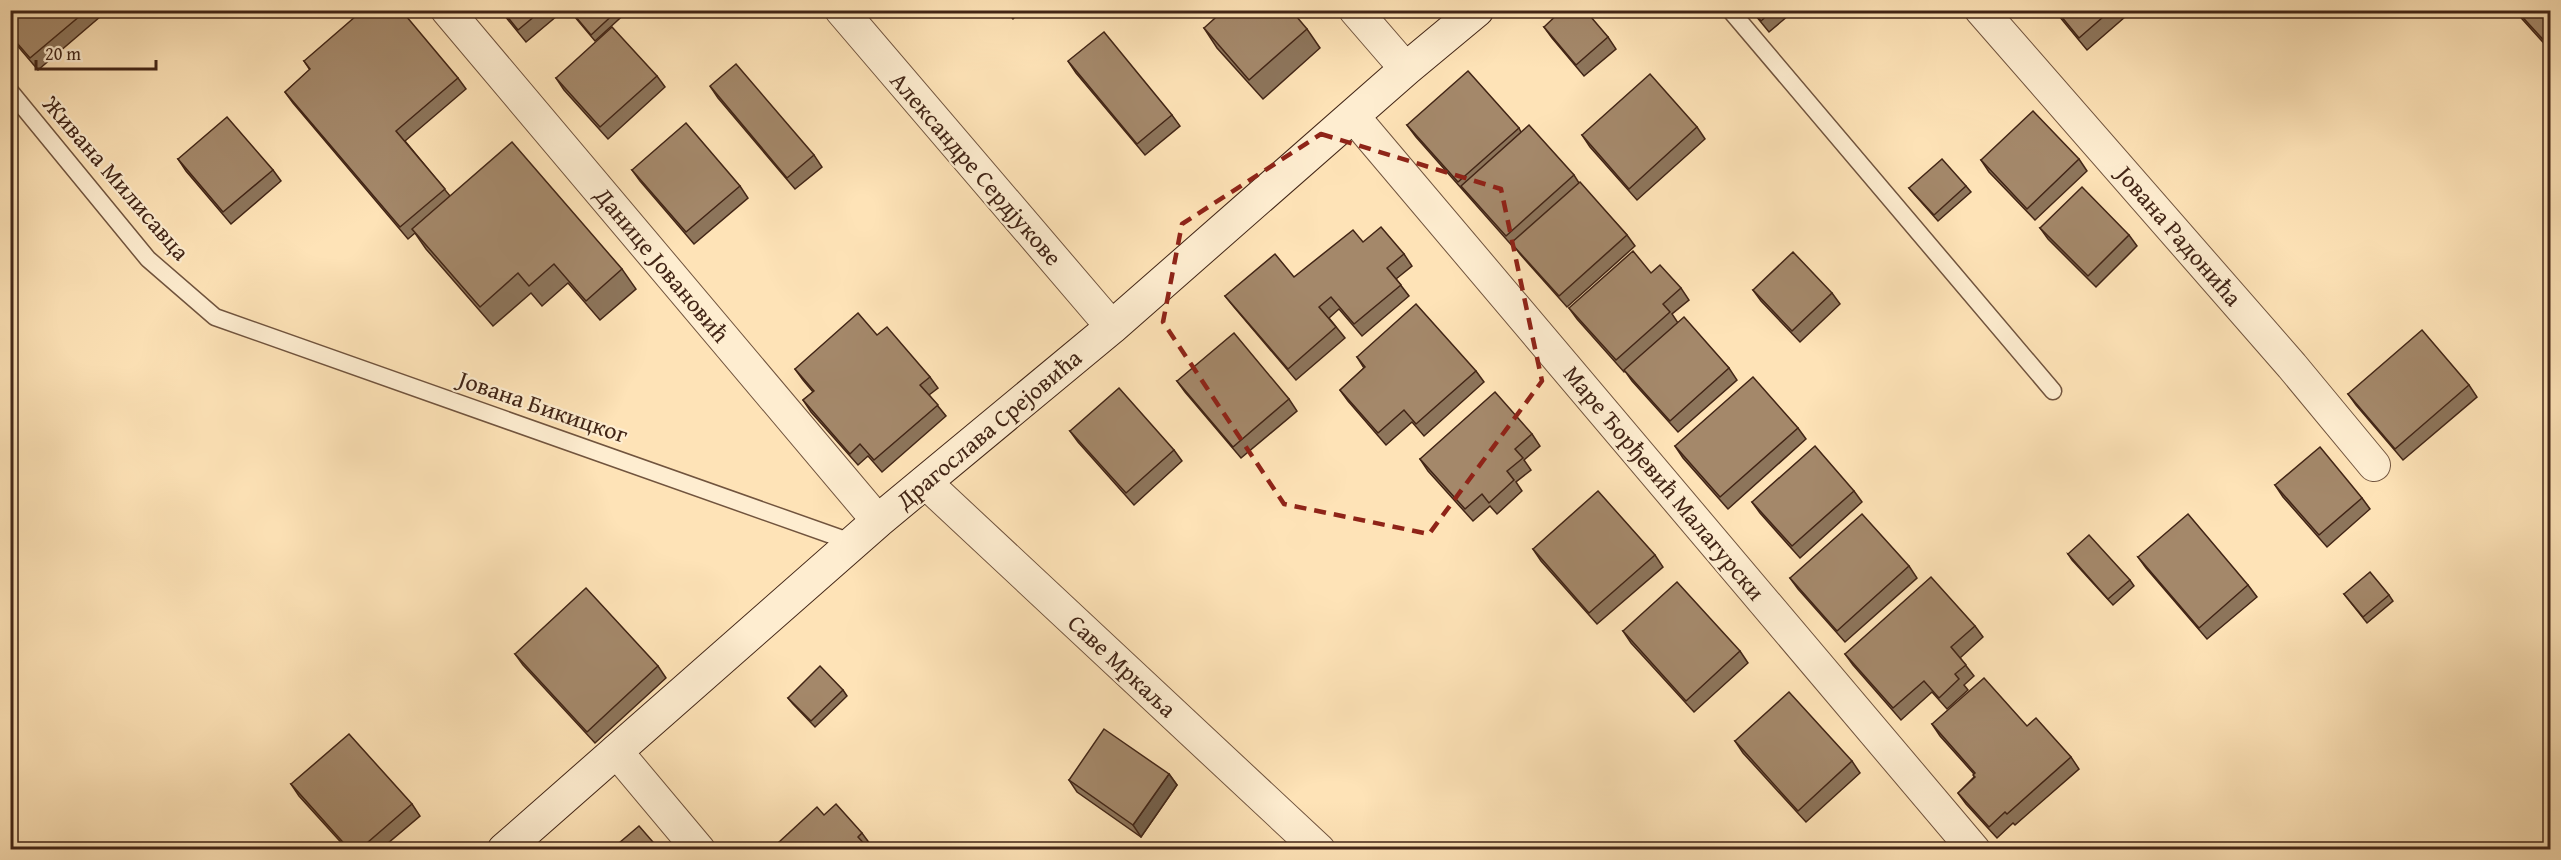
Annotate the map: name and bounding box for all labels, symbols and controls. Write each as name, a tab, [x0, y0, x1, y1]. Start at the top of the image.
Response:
scale bar	[36, 33, 156, 71]
text: 20 m	[45, 40, 81, 67]
street label: Александре Сердјукове	[882, 64, 1071, 273]
street label: Живана Милисавца	[34, 87, 198, 268]
street label: Јована Радонића	[2106, 155, 2251, 314]
street label: Данице Јовановић	[586, 178, 738, 351]
street label: Драгослава Срејовића	[888, 340, 1089, 517]
street label: Маре Ђорђевић Малагурски	[1555, 357, 1773, 608]
street label: Јована Бикицког	[451, 360, 632, 452]
street label: Саве Мркаља	[1060, 606, 1185, 726]

